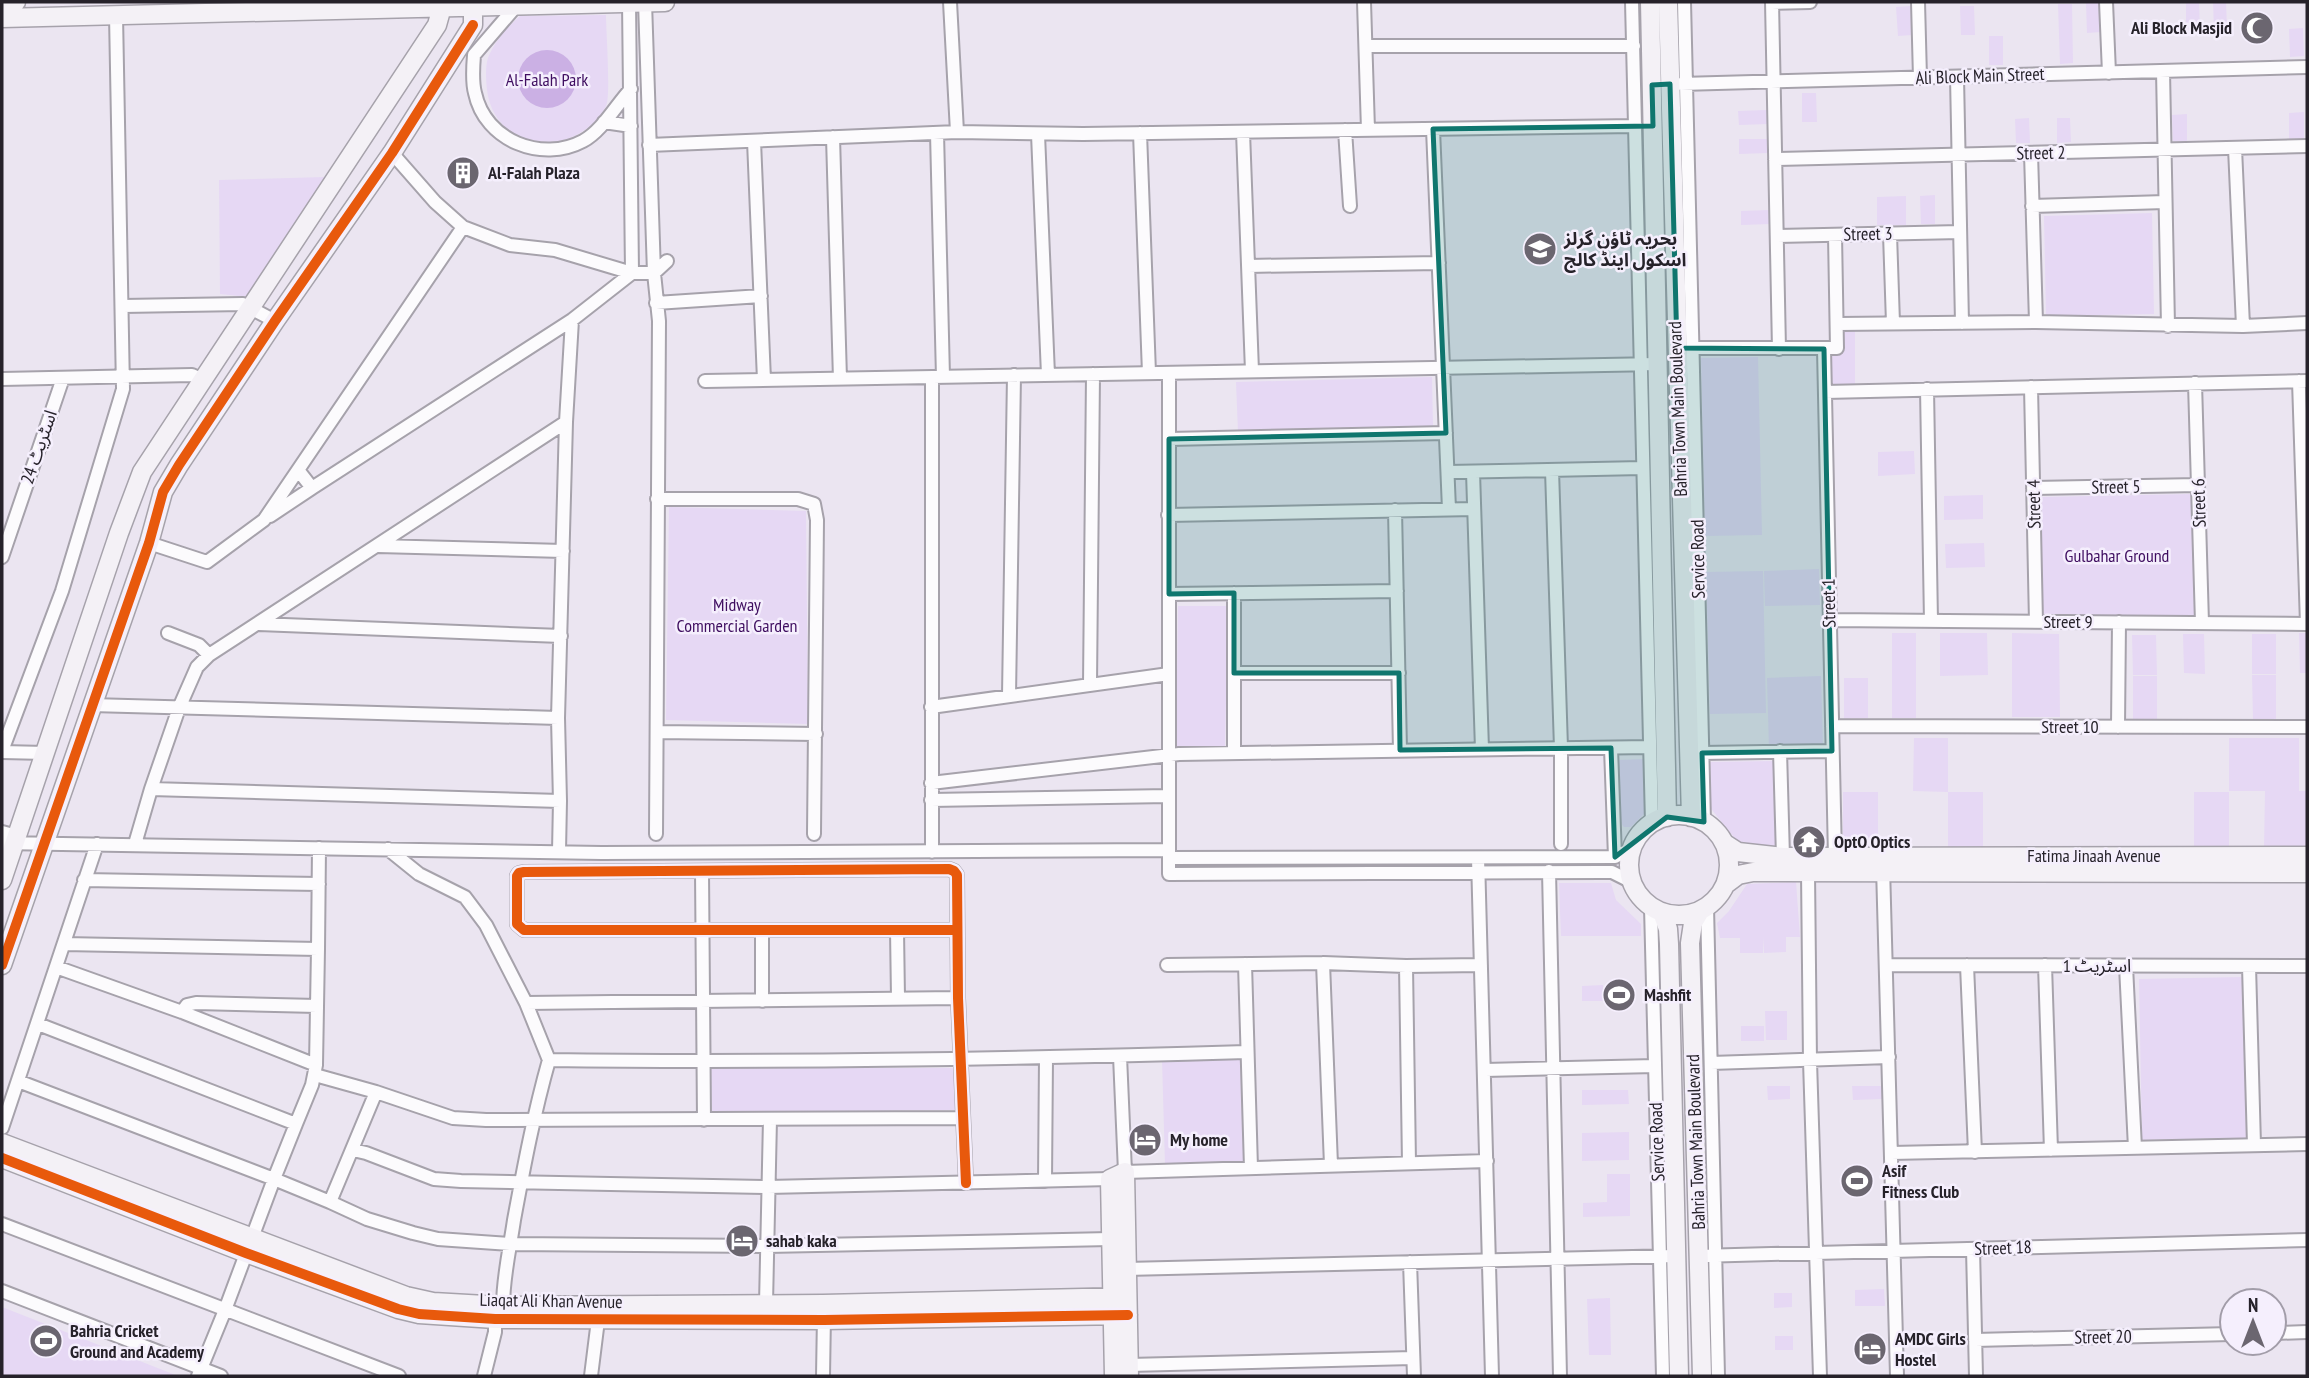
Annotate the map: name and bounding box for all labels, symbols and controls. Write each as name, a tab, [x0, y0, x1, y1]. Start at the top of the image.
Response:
mosque icon: Ali Block Masjid	[2238, 9, 2276, 47]
place label: Ali Block Masjid	[2130, 16, 2232, 39]
street label: Ali Block Main Street	[1915, 62, 2045, 89]
park label: Al-Falah Park	[506, 68, 588, 91]
street label: Street 2	[2016, 141, 2066, 164]
building icon: Al-Falah Plaza	[444, 154, 482, 192]
place label: Al-Falah Plaza	[487, 161, 580, 184]
street label: Street 3	[1843, 222, 1893, 245]
place label: بحریہ ٹاؤن گرلز اسکول اینڈ کالج	[1563, 227, 1686, 273]
school or university icon: بحریہ ٹاؤن گرلز اسکول اینڈ کالج	[1521, 230, 1559, 268]
street label: Bahria Town Main Boulevard	[1663, 321, 1692, 497]
street label: اسٹریٹ 24	[15, 407, 62, 487]
street label: Street 5	[2091, 475, 2141, 498]
street label: Street 6	[2186, 478, 2211, 528]
street label: Street 4	[2022, 479, 2045, 529]
street label: Service Road	[1685, 519, 1710, 599]
park label: Gulbahar Ground	[2065, 544, 2169, 567]
street label: Street 1	[1817, 578, 1840, 628]
park label: Midway Commercial Garden	[677, 593, 797, 637]
street label: Street 9	[2043, 610, 2093, 633]
street label: Street 10	[2041, 715, 2099, 738]
temple icon: OptO Optics	[1790, 823, 1828, 861]
place label: OptO Optics	[1834, 830, 1910, 853]
street label: Fatima Jinaah Avenue	[2027, 844, 2161, 867]
street label: اسٹریٹ 1	[2063, 954, 2131, 977]
sports icon: Mashfit	[1600, 976, 1638, 1014]
place label: Mashfit	[1644, 983, 1692, 1006]
street label: Bahria Town Main Boulevard	[1681, 1054, 1710, 1230]
street label: Service Road	[1644, 1102, 1669, 1182]
hotel icon: My home	[1126, 1121, 1164, 1159]
place label: My home	[1170, 1128, 1228, 1151]
place label: Asif Fitness Club	[1881, 1159, 1959, 1203]
sports icon: Asif Fitness Club	[1838, 1162, 1876, 1200]
hotel icon: sahab kaka	[723, 1222, 761, 1260]
place label: sahab kaka	[766, 1229, 837, 1252]
street label: Street 18	[1974, 1235, 2032, 1260]
north arrow	[2218, 1287, 2288, 1357]
street label: Liaqat Ali Khan Avenue	[479, 1288, 623, 1313]
text: N	[2248, 1293, 2258, 1317]
place label: Bahria Cricket Ground and Academy	[70, 1319, 205, 1363]
sports icon: Bahria Cricket Ground and Academy	[27, 1322, 65, 1360]
street label: Street 20	[2074, 1325, 2132, 1348]
place label: AMDC Girls Hostel	[1894, 1327, 1966, 1371]
hotel icon: AMDC Girls Hostel	[1851, 1330, 1889, 1368]

